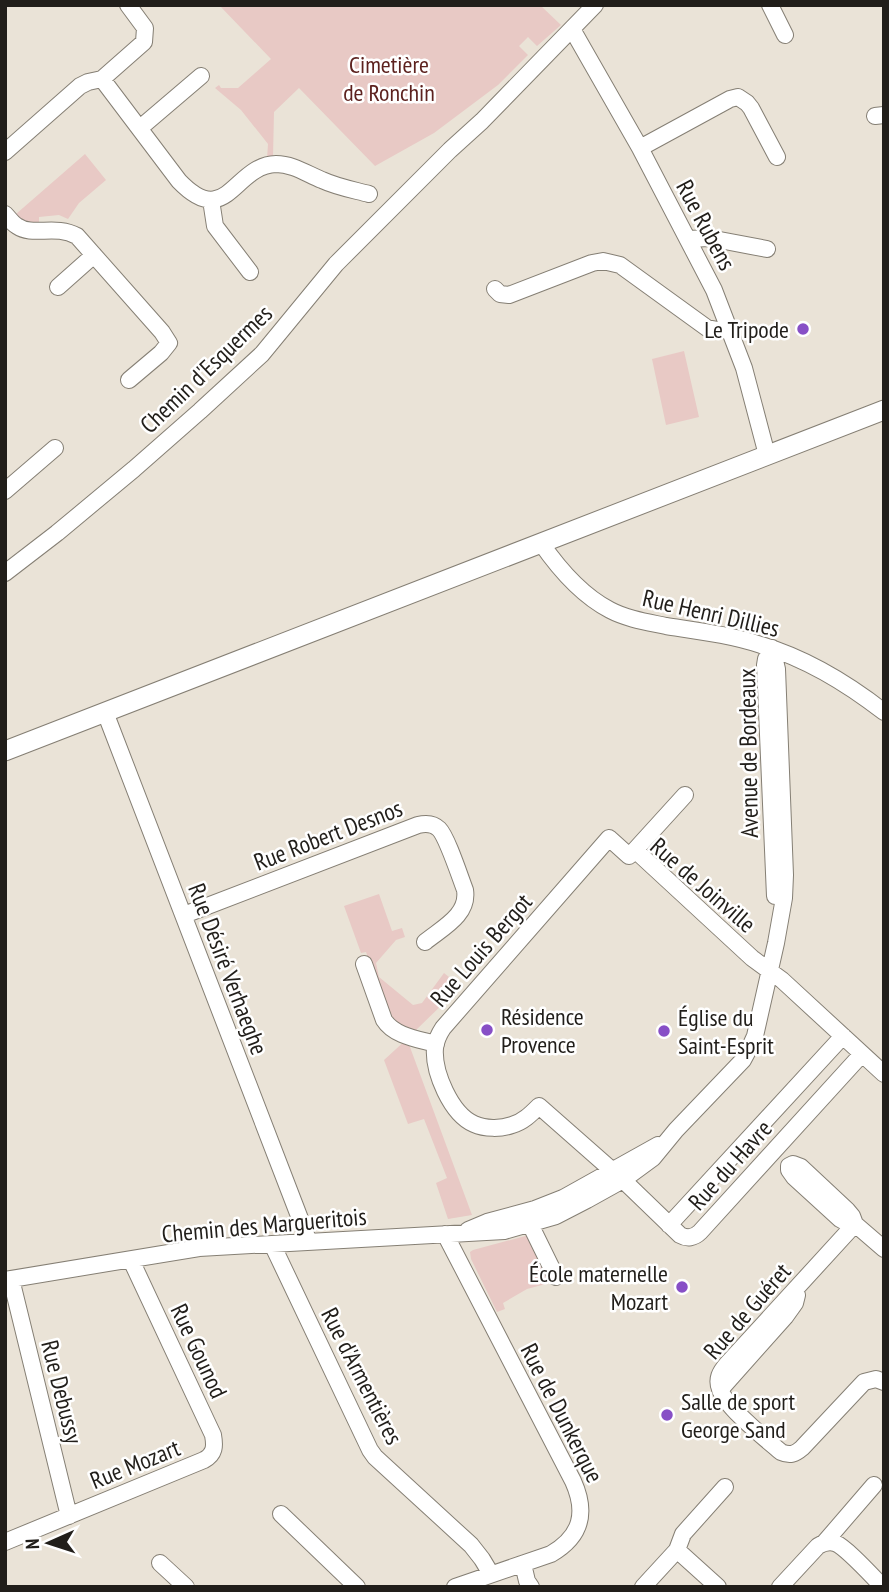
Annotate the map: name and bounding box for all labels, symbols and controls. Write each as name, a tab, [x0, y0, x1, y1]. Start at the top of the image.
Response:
park label: Cimetière de Ronchin	[343, 49, 435, 108]
street label: Rue Rubens	[669, 175, 743, 275]
street label: Chemin d'Esquermes	[133, 298, 279, 440]
place label: Le Tripode	[704, 314, 789, 345]
marker: Le Tripode	[795, 321, 811, 337]
street label: Rue Henri Dillies	[640, 582, 782, 644]
street label: Avenue de Bordeaux	[731, 668, 765, 838]
street label: Rue Robert Desnos	[249, 792, 407, 878]
street label: Rue de Joinville	[644, 831, 762, 939]
street label: Rue Désiré Verhaeghe	[181, 879, 275, 1059]
street label: Rue Louis Bergot	[423, 887, 539, 1013]
place label: Résidence Provence	[501, 1001, 584, 1060]
place label: Église du Saint-Esprit	[678, 1002, 774, 1061]
marker: Résidence Provence	[479, 1022, 495, 1038]
marker: Église du Saint-Esprit	[656, 1023, 672, 1039]
street label: Rue du Havre	[681, 1113, 779, 1217]
street label: Chemin des Margueritois	[160, 1201, 368, 1249]
street label: Rue de Guéret	[697, 1256, 798, 1366]
place label: École maternelle Mozart	[529, 1258, 668, 1317]
marker: École maternelle Mozart	[674, 1279, 690, 1295]
street label: Rue Gounod	[164, 1299, 234, 1403]
street label: Rue d'Armentières	[314, 1302, 410, 1450]
street label: Rue Debussy	[34, 1337, 90, 1447]
street label: Rue de Dunkerque	[514, 1338, 610, 1488]
place label: Salle de sport George Sand	[681, 1386, 796, 1445]
marker: Salle de sport George Sand	[659, 1407, 675, 1423]
street label: Rue Mozart	[85, 1432, 185, 1496]
north arrow	[14, 1508, 84, 1578]
text: N	[20, 1538, 44, 1550]

